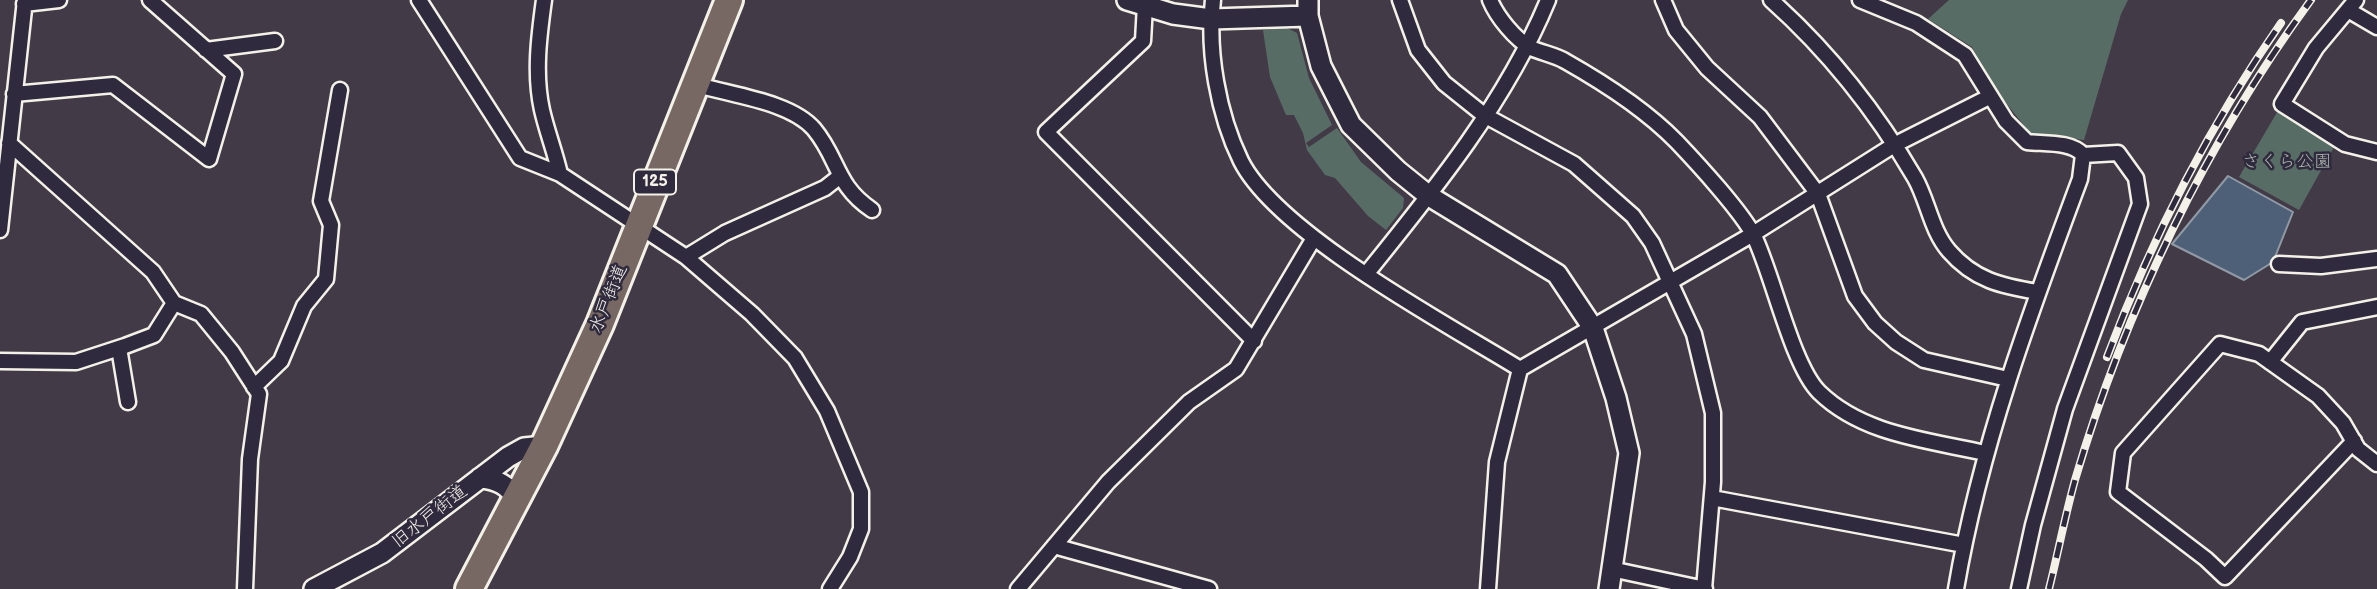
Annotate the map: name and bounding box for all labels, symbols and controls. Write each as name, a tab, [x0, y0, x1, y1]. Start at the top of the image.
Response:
park label: さくら公園	[2242, 151, 2332, 173]
road number: 125	[634, 170, 676, 194]
street label: 水戸街道	[586, 262, 632, 336]
street label: 旧水戸街道	[388, 481, 472, 553]

